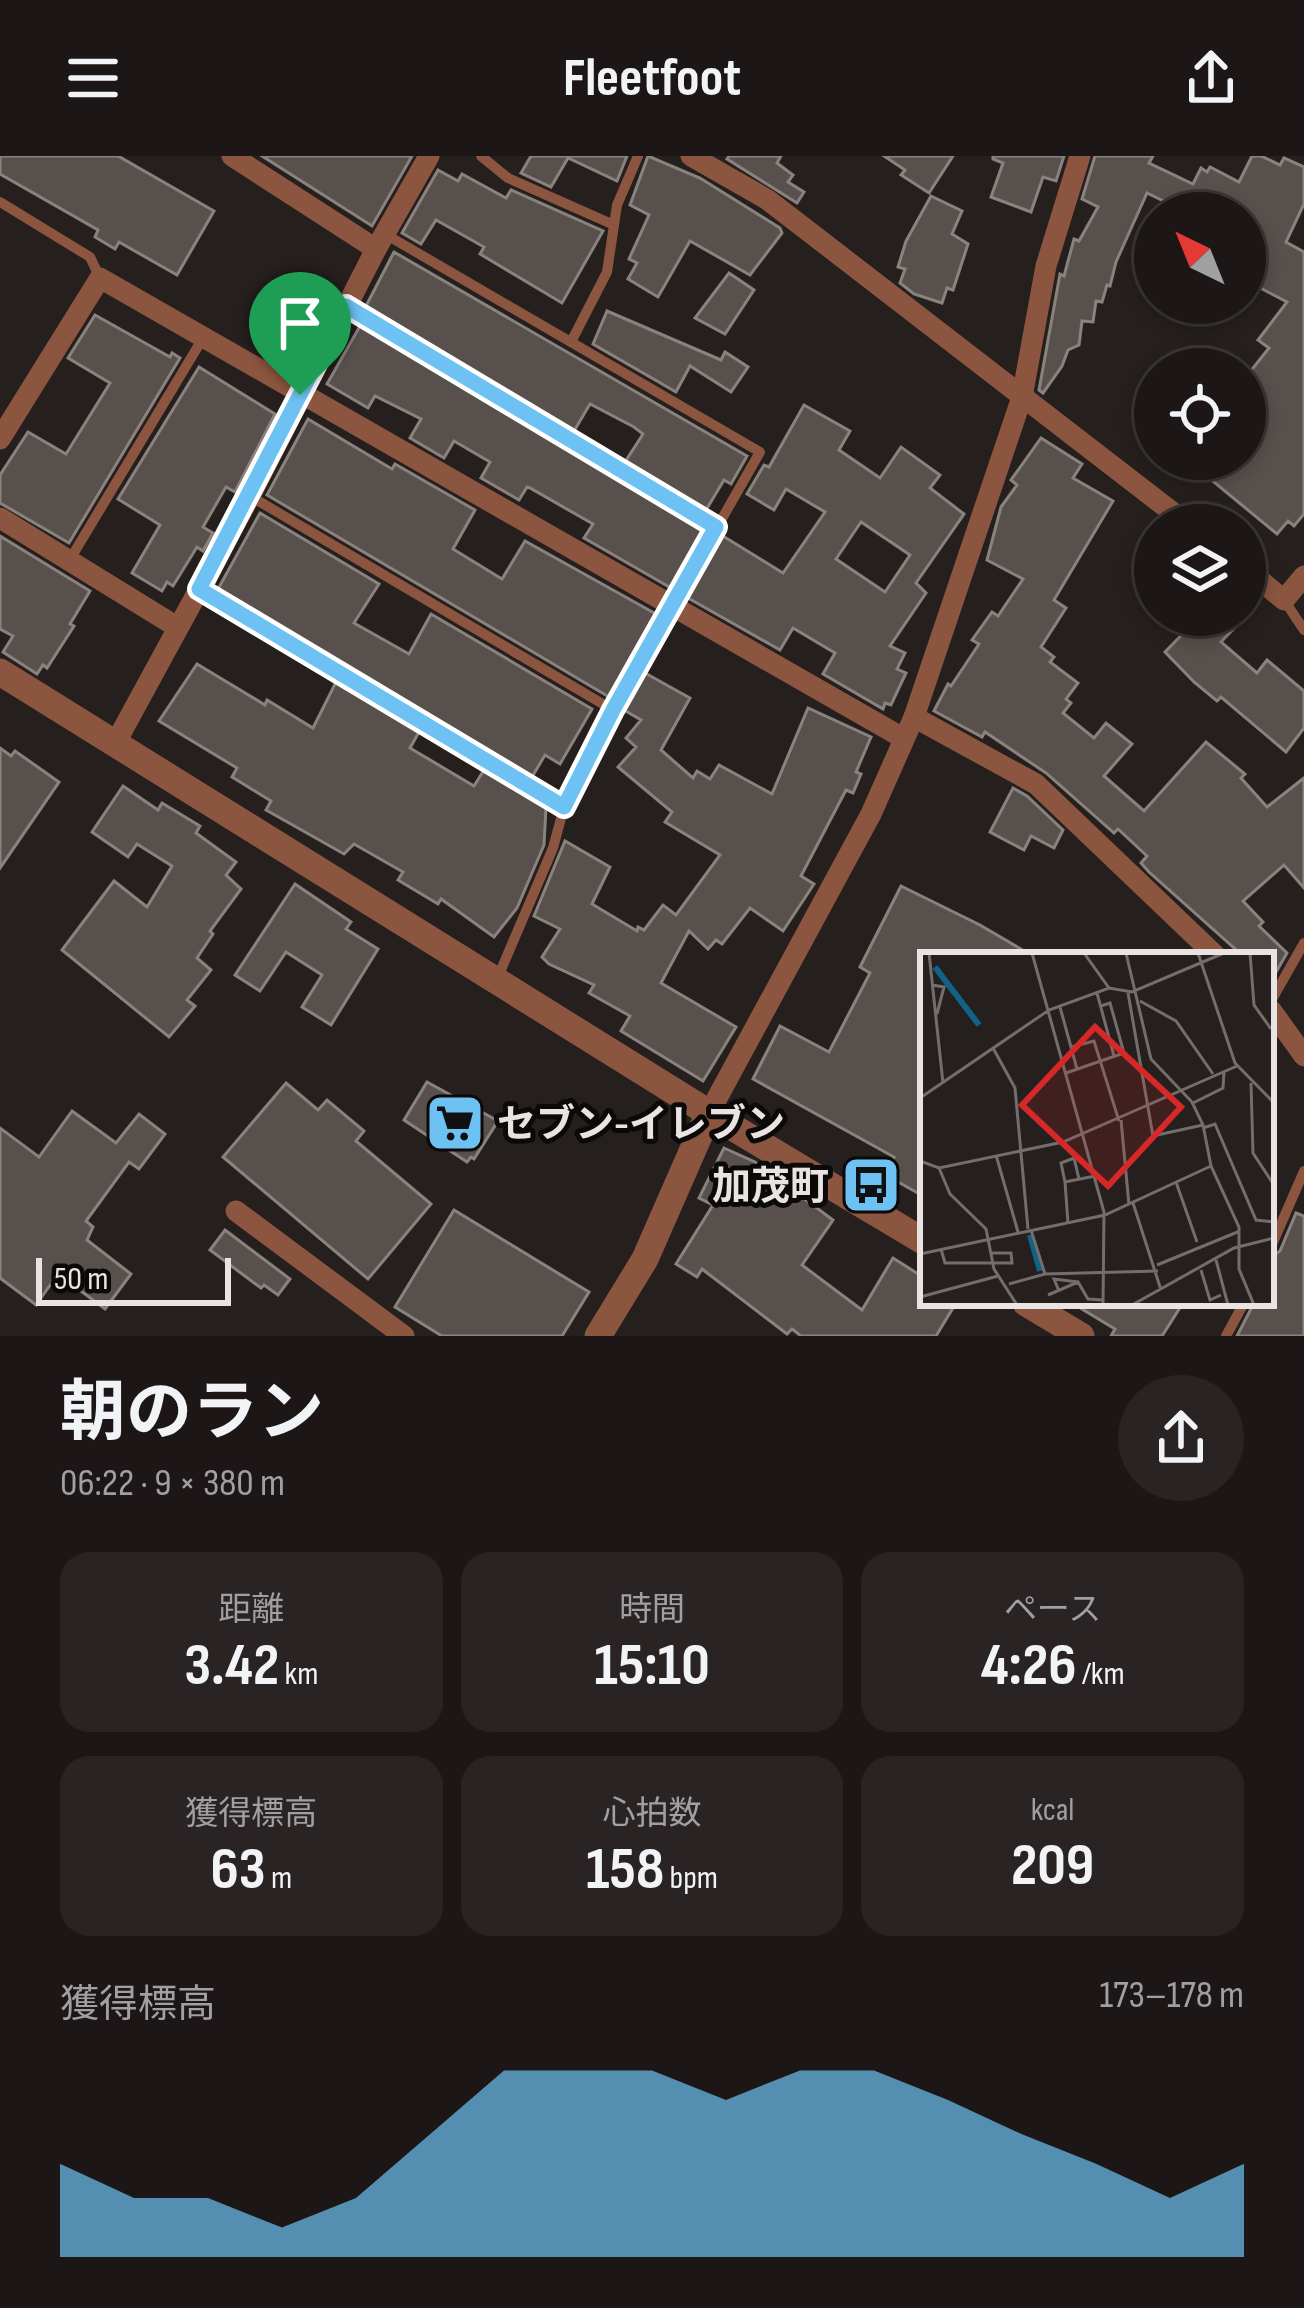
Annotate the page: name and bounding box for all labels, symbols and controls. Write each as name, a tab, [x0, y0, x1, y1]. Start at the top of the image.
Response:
icon: menu	[60, 45, 126, 111]
icon: share	[1178, 45, 1244, 111]
text: Fleetfoot	[563, 46, 741, 111]
north arrow	[1134, 192, 1266, 324]
map controls	[1134, 192, 1266, 636]
pin	[249, 272, 351, 395]
icon: arrive	[267, 290, 333, 356]
button: locate	[1134, 348, 1266, 480]
button: layers	[1134, 504, 1266, 636]
inset map	[920, 952, 1274, 1306]
supermarket icon: セブン-イレブン	[424, 1092, 486, 1154]
place label: セブン-イレブン	[497, 1102, 785, 1149]
bus stop icon: 加茂町	[840, 1154, 902, 1216]
place label: 加茂町	[712, 1164, 829, 1211]
scale bar	[36, 1252, 231, 1305]
text: 50 m	[54, 1259, 108, 1299]
text: 朝のラン	[60, 1375, 324, 1454]
button: share	[1118, 1375, 1244, 1501]
text: 06:22 · 9 × 380 m	[60, 1460, 285, 1507]
text: 距離	[218, 1590, 284, 1630]
text: 時間	[619, 1590, 685, 1630]
text: ペース	[1004, 1590, 1101, 1630]
text: 3.42	[184, 1630, 279, 1702]
text: 15:10	[594, 1630, 710, 1702]
text: 4:26	[981, 1630, 1076, 1702]
text: km	[279, 1654, 318, 1694]
text: /km	[1076, 1654, 1125, 1694]
text: kcal	[1031, 1790, 1075, 1830]
text: 獲得標高	[185, 1794, 317, 1834]
text: 心拍数	[602, 1794, 701, 1834]
text: 209	[1011, 1830, 1094, 1902]
text: 63	[211, 1834, 266, 1906]
text: 158	[586, 1834, 664, 1906]
text: m	[266, 1858, 292, 1898]
text: bpm	[664, 1858, 718, 1898]
text: 173–178 m	[1099, 1972, 1244, 2019]
text: 獲得標高	[60, 1982, 216, 2029]

